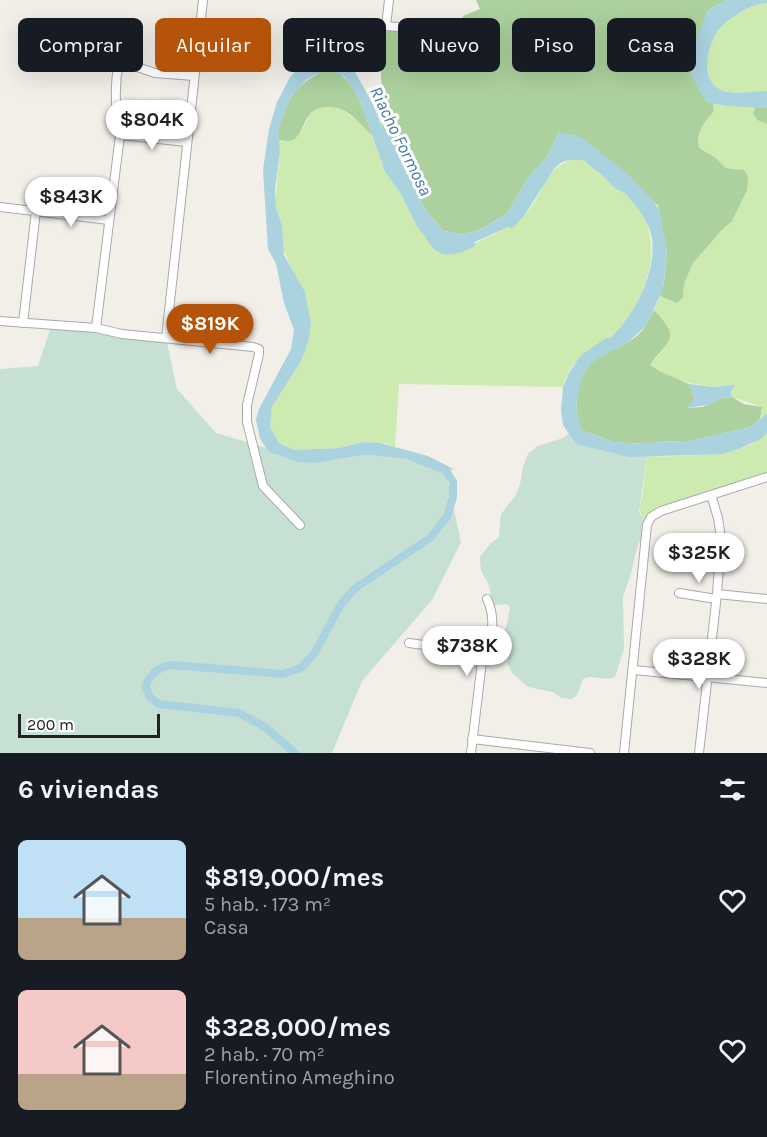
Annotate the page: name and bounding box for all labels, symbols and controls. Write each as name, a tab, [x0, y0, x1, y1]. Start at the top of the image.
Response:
chip: Comprar	[18, 18, 143, 72]
chip: Alquilar	[155, 18, 271, 72]
chip: Filtros	[283, 18, 386, 72]
chip: Nuevo	[398, 18, 500, 72]
chip: Piso	[512, 18, 595, 72]
chip: Casa	[607, 18, 696, 72]
water label: Riacho Formosa	[365, 83, 437, 199]
pin: $804K	[110, 100, 194, 151]
text: $804K	[120, 108, 184, 131]
pin: $843K	[29, 177, 113, 228]
text: $843K	[39, 185, 103, 208]
pin: $819K	[168, 304, 252, 355]
text: $819K	[180, 312, 240, 335]
pin: $325K	[657, 533, 741, 584]
text: $325K	[667, 541, 731, 564]
pin: $738K	[425, 626, 509, 677]
text: $738K	[436, 634, 498, 657]
pin: $328K	[657, 639, 741, 690]
text: $328K	[667, 647, 731, 670]
scale bar	[18, 711, 160, 738]
text: 200 m	[27, 715, 74, 734]
icon: filters	[716, 773, 749, 806]
text: 6 viviendas	[18, 774, 159, 805]
text: $819,000/mes	[204, 862, 384, 893]
icon: home	[66, 864, 138, 936]
icon: heart	[716, 884, 749, 917]
text: 5 hab. · 173 m²	[204, 893, 331, 916]
text: Casa	[204, 916, 249, 939]
text: $328,000/mes	[204, 1012, 391, 1043]
icon: home	[66, 1014, 138, 1086]
icon: heart	[716, 1034, 749, 1067]
text: 2 hab. · 70 m²	[204, 1043, 325, 1066]
text: Florentino Ameghino	[204, 1066, 395, 1089]

